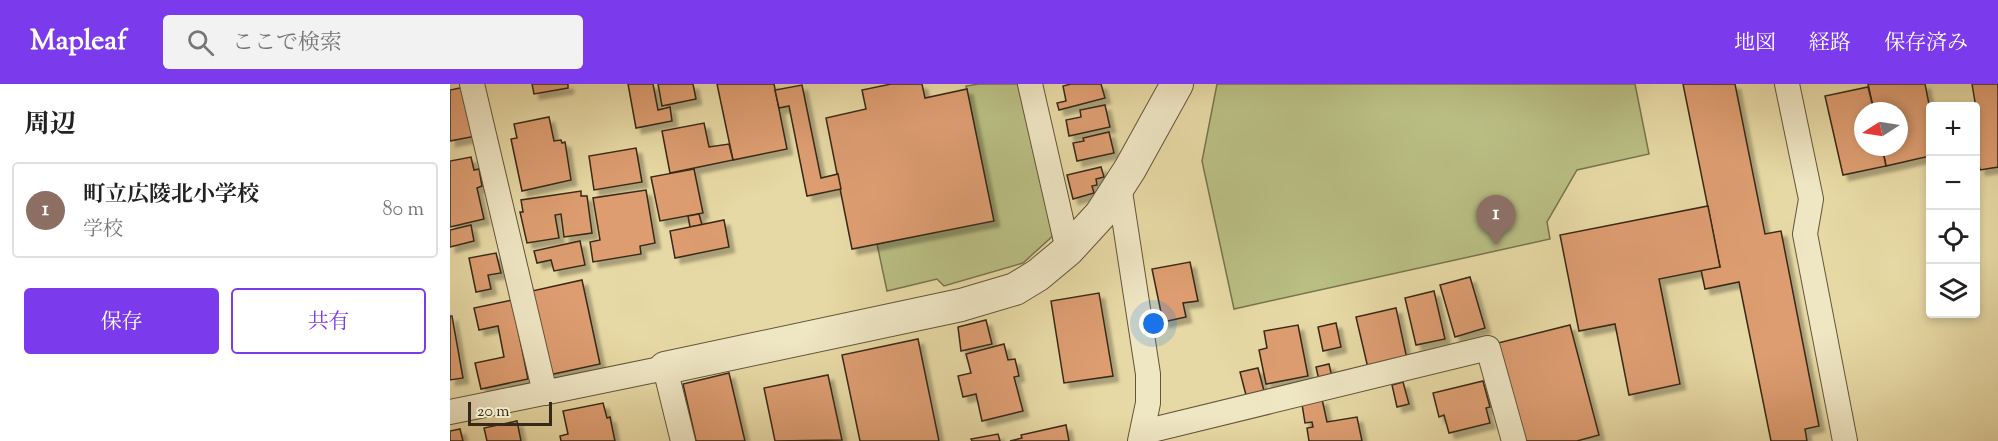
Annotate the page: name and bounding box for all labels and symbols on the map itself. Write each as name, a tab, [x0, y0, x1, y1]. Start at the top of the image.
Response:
north arrow	[1854, 102, 1908, 156]
pin: 1	[1476, 196, 1516, 245]
your location	[1139, 309, 1168, 338]
scale bar	[468, 399, 552, 426]

